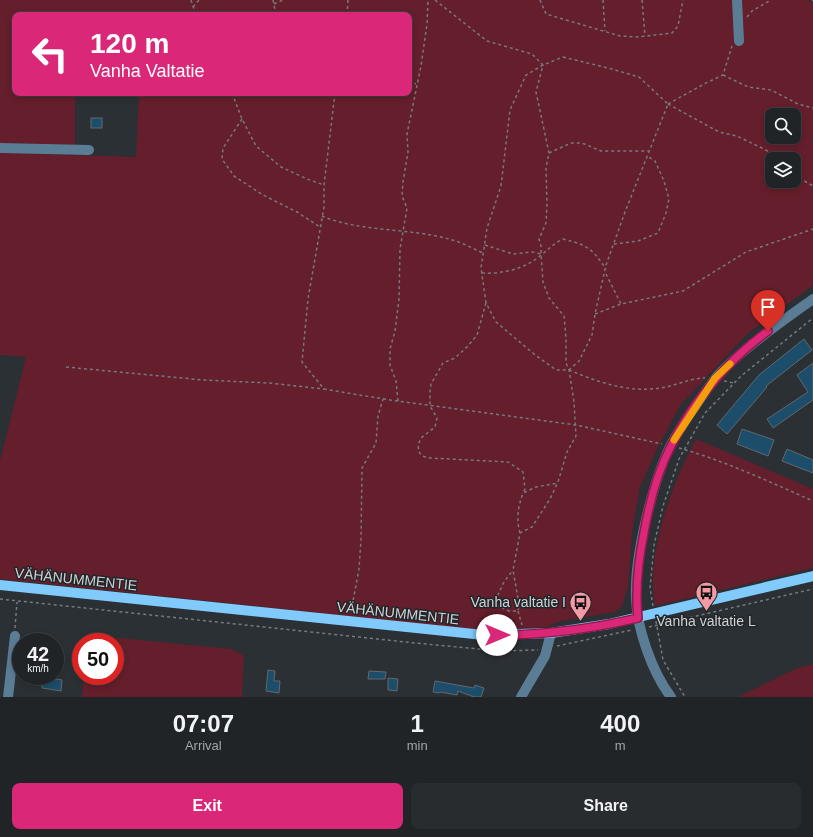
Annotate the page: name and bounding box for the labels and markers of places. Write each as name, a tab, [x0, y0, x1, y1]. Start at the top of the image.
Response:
pin	[751, 290, 785, 331]
bus stop icon: Vanha valtatie L	[693, 580, 719, 613]
bus stop icon: Vanha valtatie I	[568, 589, 594, 622]
place label: Vanha valtatie I	[471, 594, 566, 610]
place label: Vanha valtatie L	[656, 613, 756, 629]

